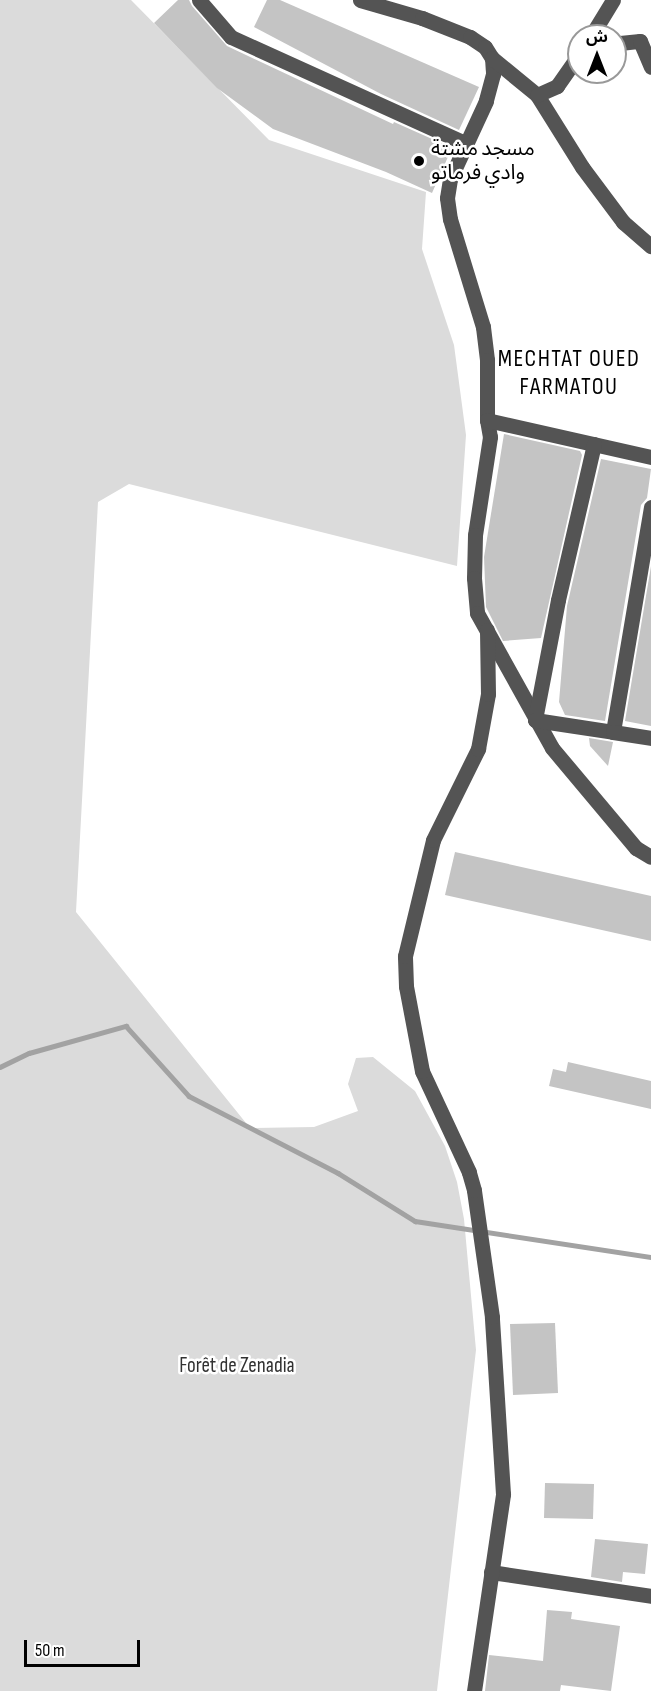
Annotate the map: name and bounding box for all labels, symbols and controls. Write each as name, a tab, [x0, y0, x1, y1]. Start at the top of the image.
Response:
north arrow	[567, 24, 627, 84]
text: ش	[586, 28, 608, 47]
place label: مسجد مشتة وادي فرماتو	[431, 136, 535, 186]
marker: مسجد مشتة وادي فرماتو	[412, 154, 426, 168]
district label: MECHTAT OUED FARMATOU	[498, 345, 640, 401]
park label: Forêt de Zenadia	[179, 1353, 295, 1379]
scale bar	[27, 1628, 142, 1666]
text: 50 m	[35, 1640, 65, 1661]

